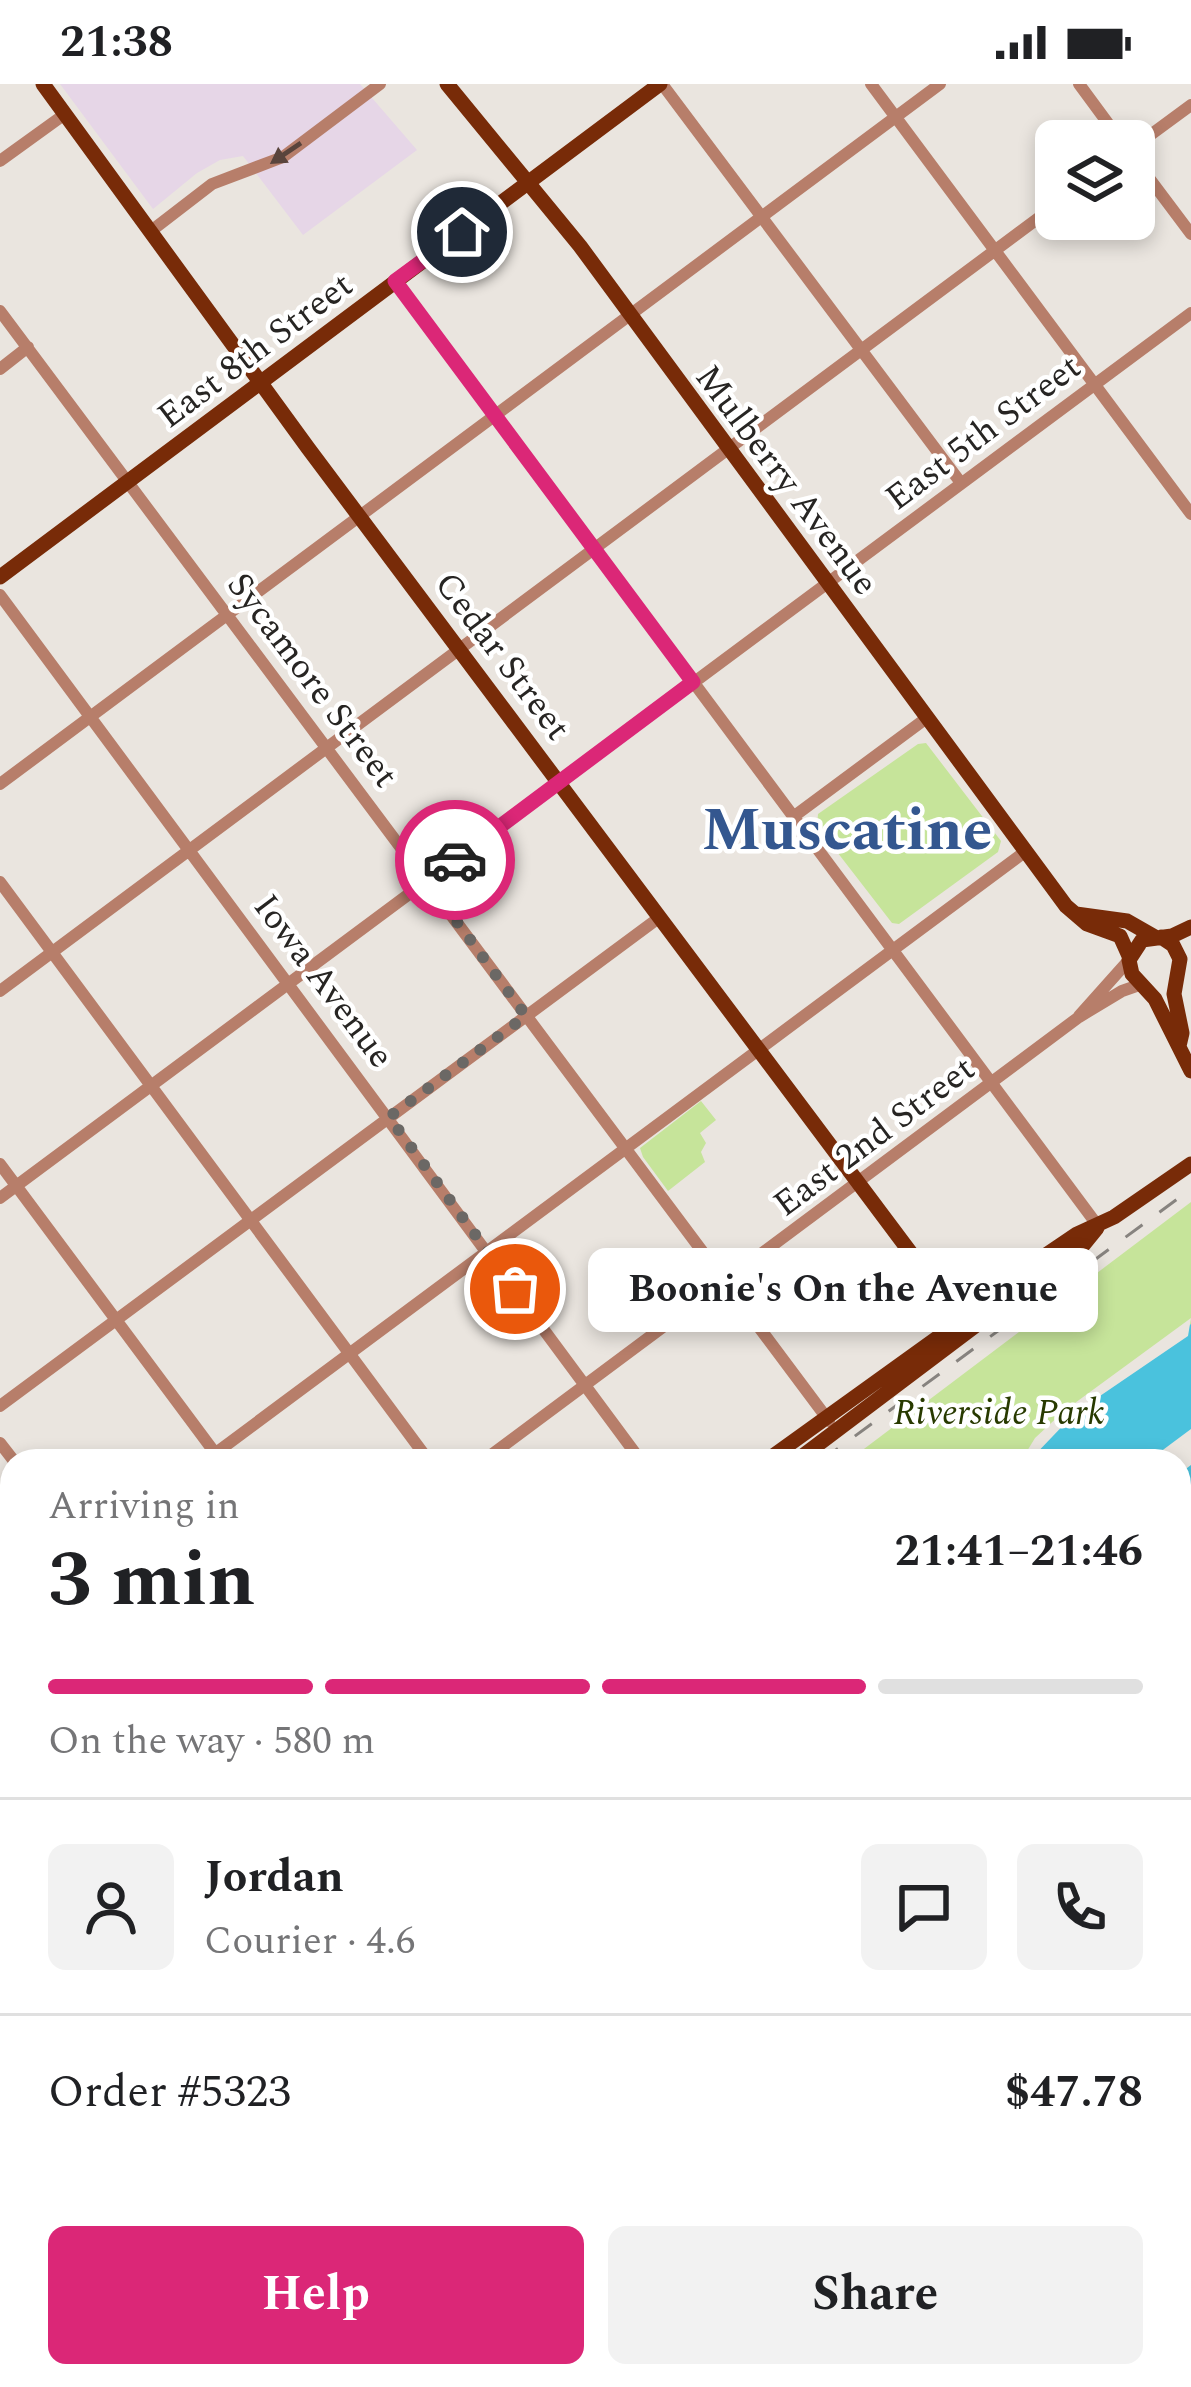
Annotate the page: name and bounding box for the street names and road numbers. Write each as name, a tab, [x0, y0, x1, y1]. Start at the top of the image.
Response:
street label: East 8th Street	[146, 259, 365, 443]
street label: East 5th Street	[874, 341, 1093, 525]
street label: Mulberry Avenue	[681, 353, 891, 608]
street label: Cedar Street	[420, 560, 584, 753]
street label: Sycamore Street	[213, 561, 411, 800]
street label: Iowa Avenue	[239, 883, 407, 1080]
street label: East 2nd Street	[762, 1043, 987, 1231]

